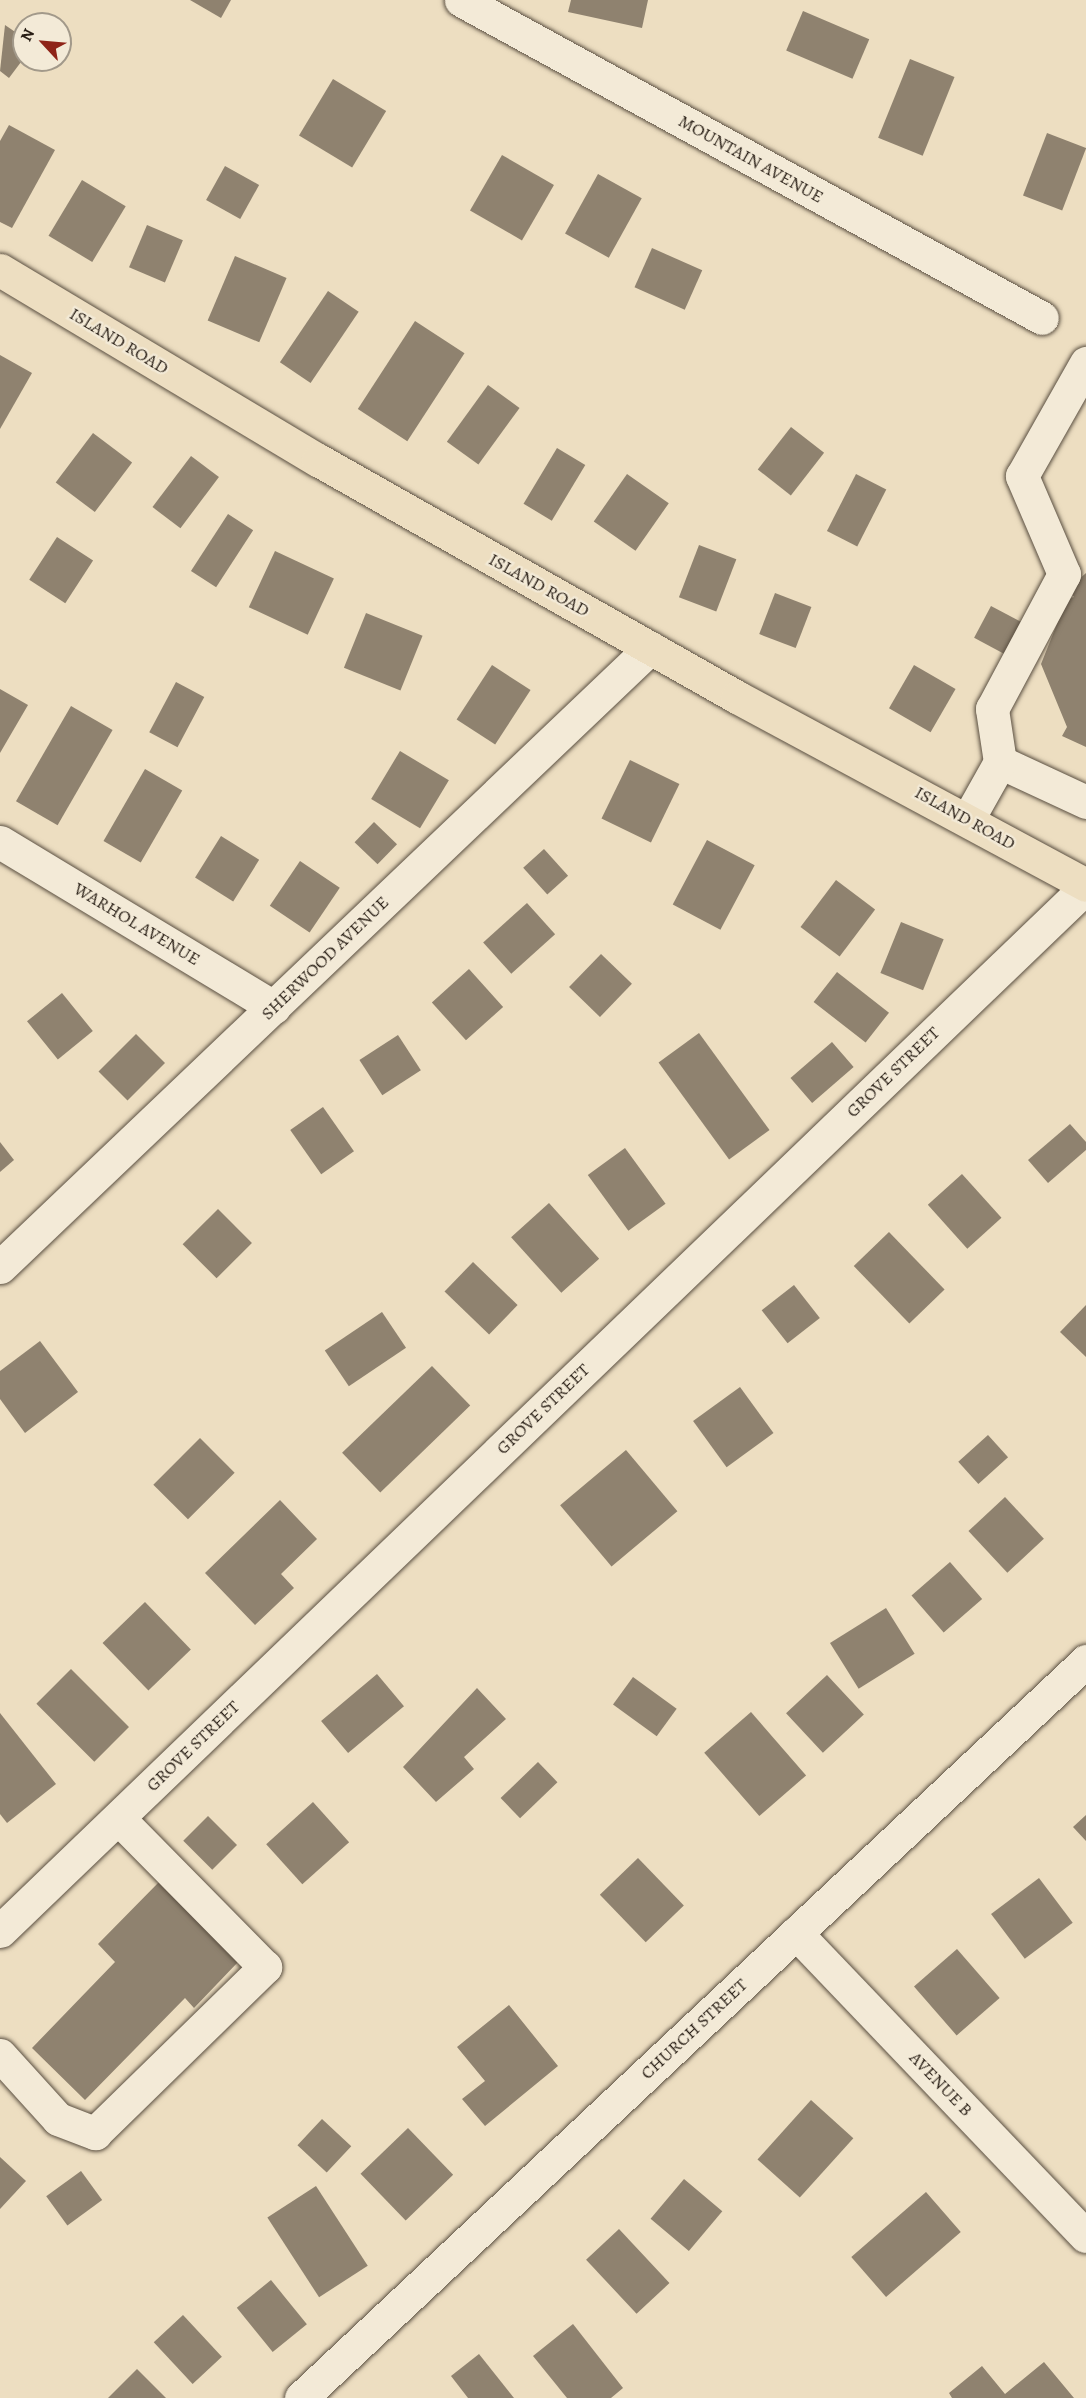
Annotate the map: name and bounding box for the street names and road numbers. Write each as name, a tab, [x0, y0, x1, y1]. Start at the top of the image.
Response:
street label: MOUNTAIN AVENUE	[675, 110, 827, 208]
street label: ISLAND ROAD	[66, 303, 172, 379]
street label: ISLAND ROAD	[485, 549, 593, 621]
street label: ISLAND ROAD	[911, 782, 1019, 854]
street label: WARHOL AVENUE	[70, 878, 204, 970]
street label: SHERWOOD AVENUE	[257, 892, 393, 1024]
street label: GROVE STREET	[842, 1022, 944, 1122]
street label: GROVE STREET	[492, 1359, 594, 1459]
street label: GROVE STREET	[142, 1696, 244, 1796]
street label: CHURCH STREET	[636, 1974, 752, 2084]
street label: AVENUE B	[905, 2047, 977, 2121]

